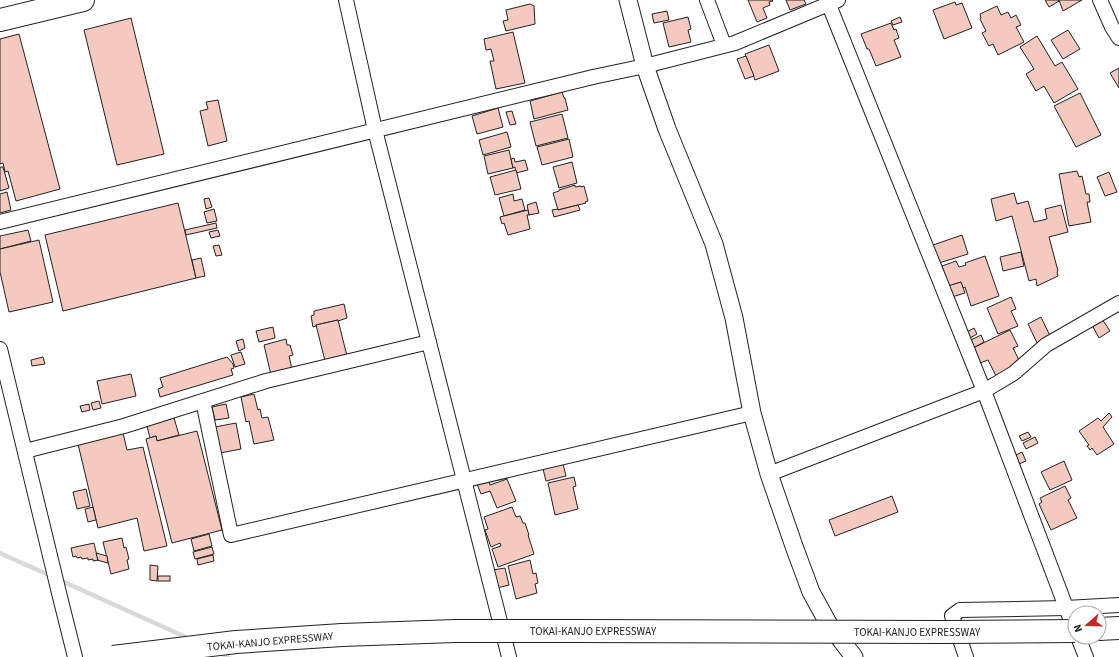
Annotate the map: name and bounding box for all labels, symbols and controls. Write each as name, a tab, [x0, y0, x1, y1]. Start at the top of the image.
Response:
north arrow	[1067, 605, 1107, 645]
text: N	[1070, 622, 1086, 634]
street label: TOKAI-KANJO EXPRESSWAY	[530, 624, 657, 639]
street label: TOKAI-KANJO EXPRESSWAY	[854, 625, 981, 640]
street label: TOKAI-KANJO EXPRESSWAY	[206, 628, 335, 654]

